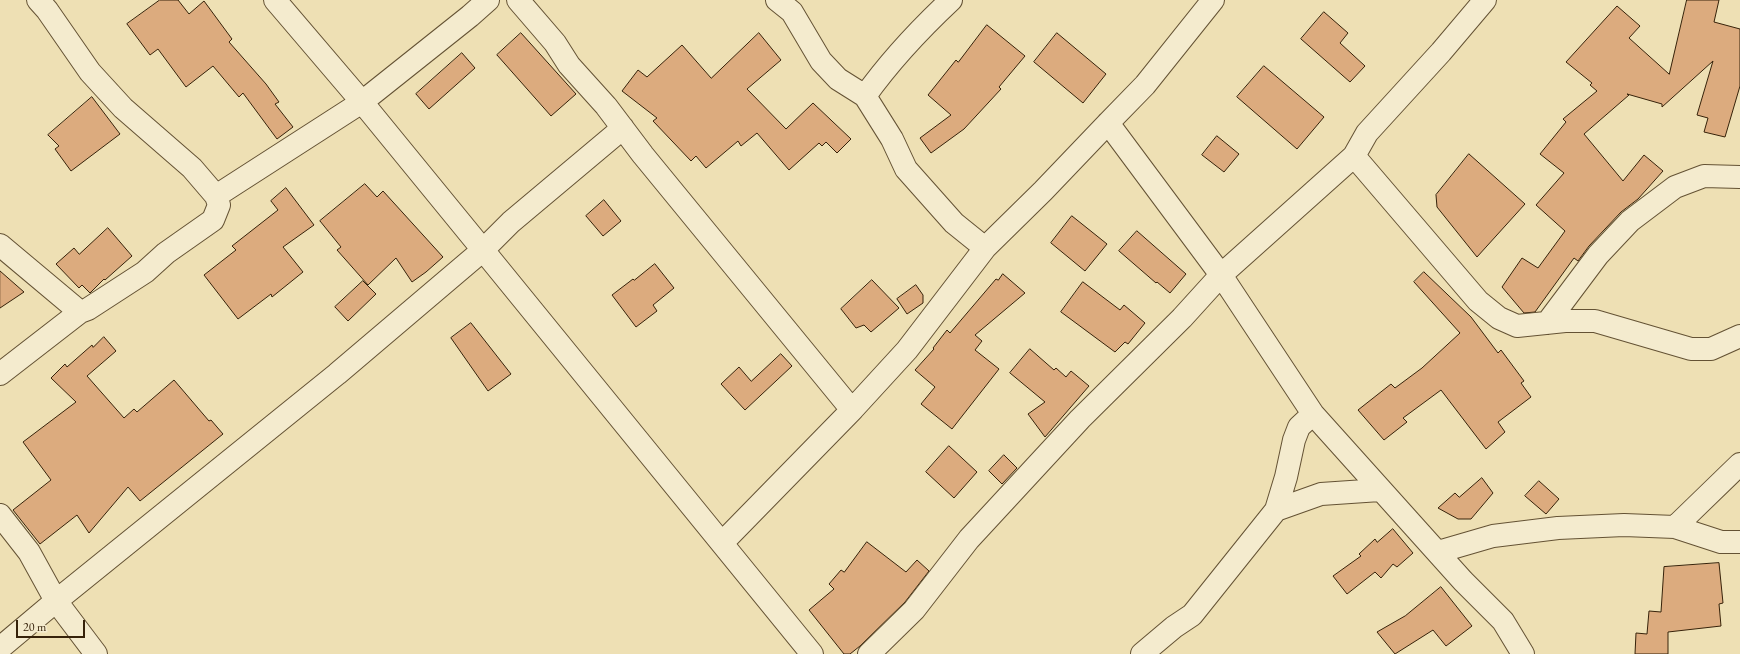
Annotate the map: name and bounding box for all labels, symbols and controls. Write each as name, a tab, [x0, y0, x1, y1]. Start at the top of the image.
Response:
scale bar	[18, 612, 87, 638]
text: 20 m	[23, 619, 46, 635]

